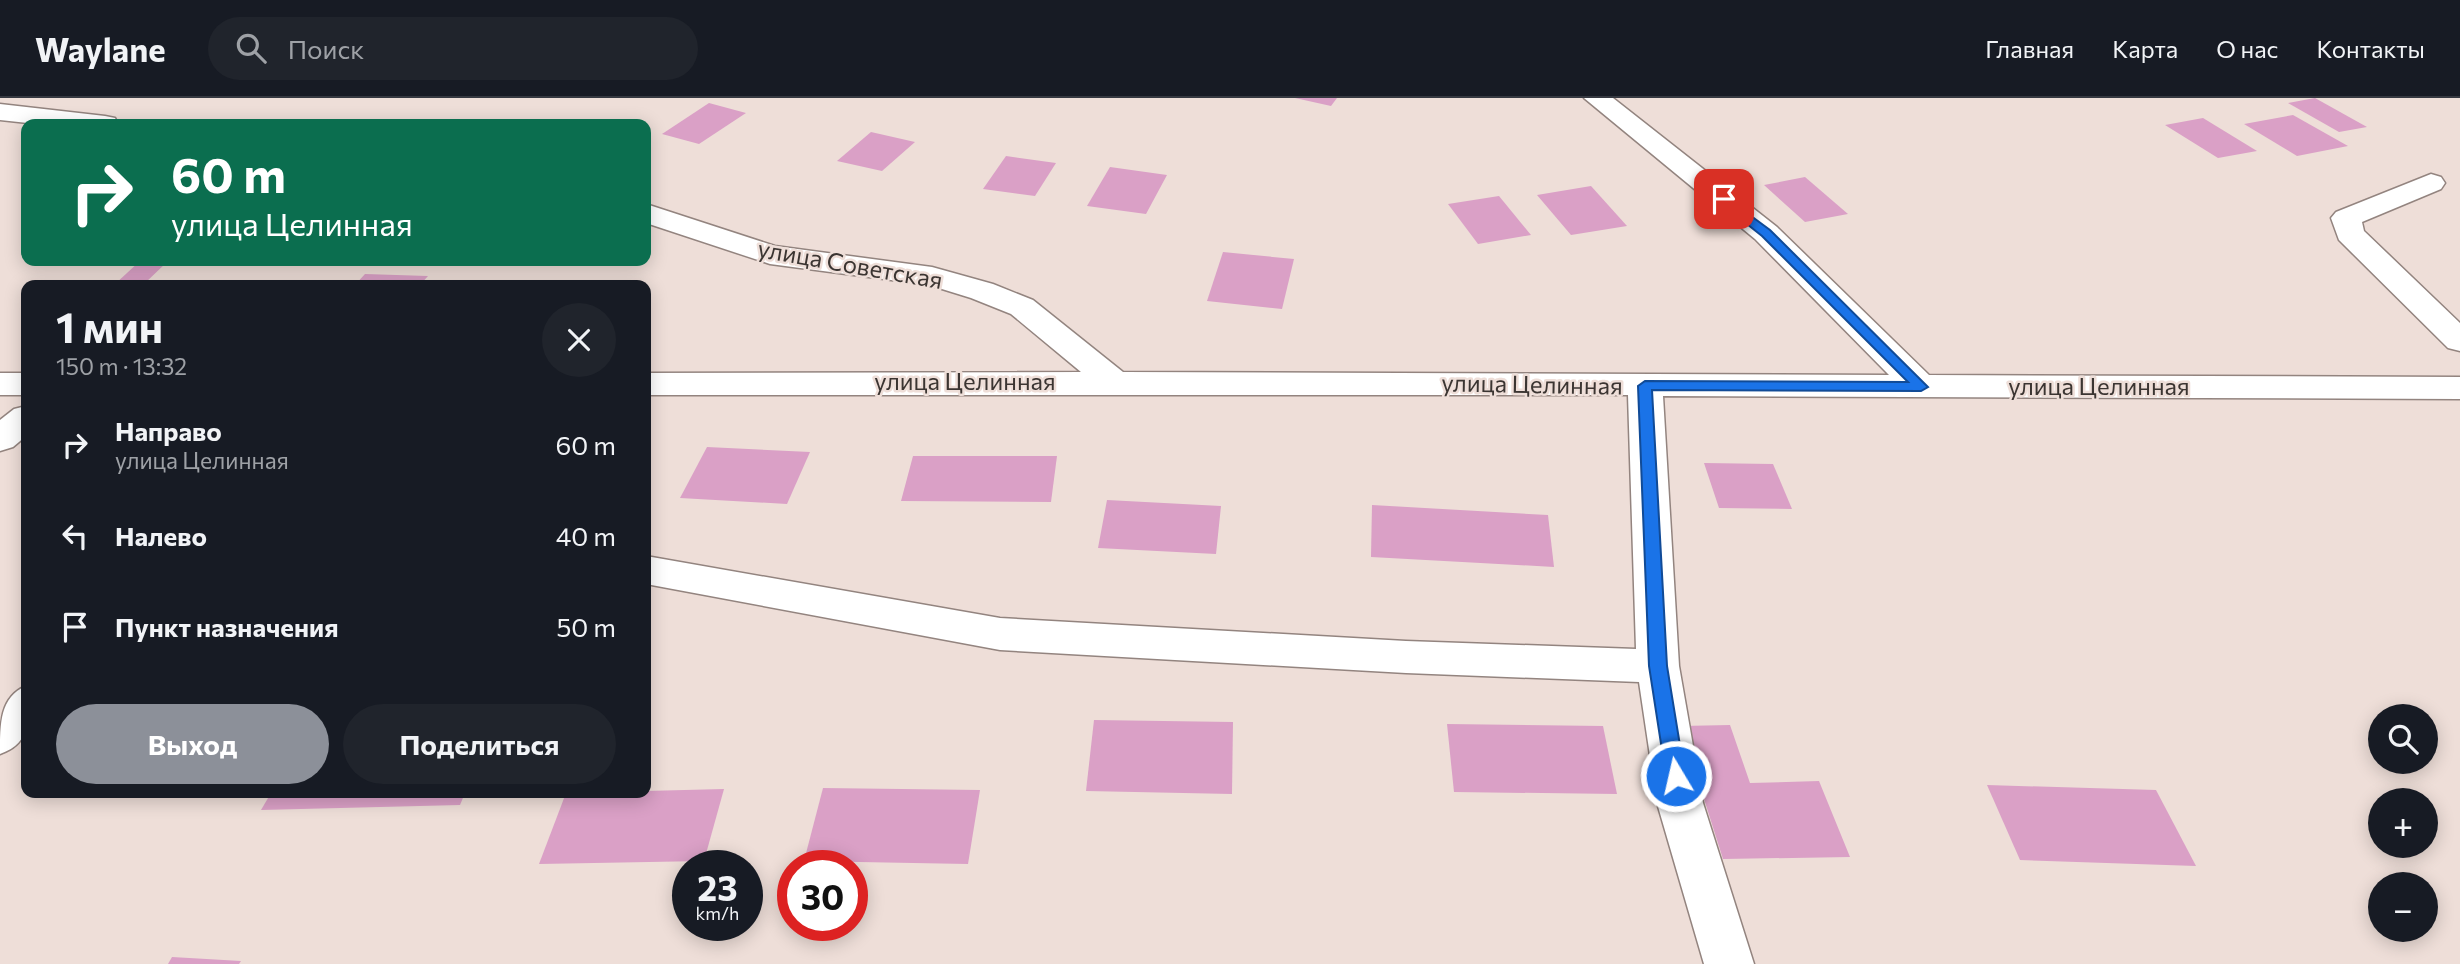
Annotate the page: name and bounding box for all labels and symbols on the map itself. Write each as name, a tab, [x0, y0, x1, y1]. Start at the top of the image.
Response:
pin	[1694, 169, 1754, 229]
street label: улица Советская	[756, 233, 945, 294]
street label: улица Целинная	[874, 366, 1056, 395]
street label: улица Целинная	[1441, 367, 1623, 400]
street label: улица Целинная	[2008, 371, 2190, 400]
position arrow	[1639, 739, 1713, 813]
speed limit sign: 30	[777, 850, 868, 941]

